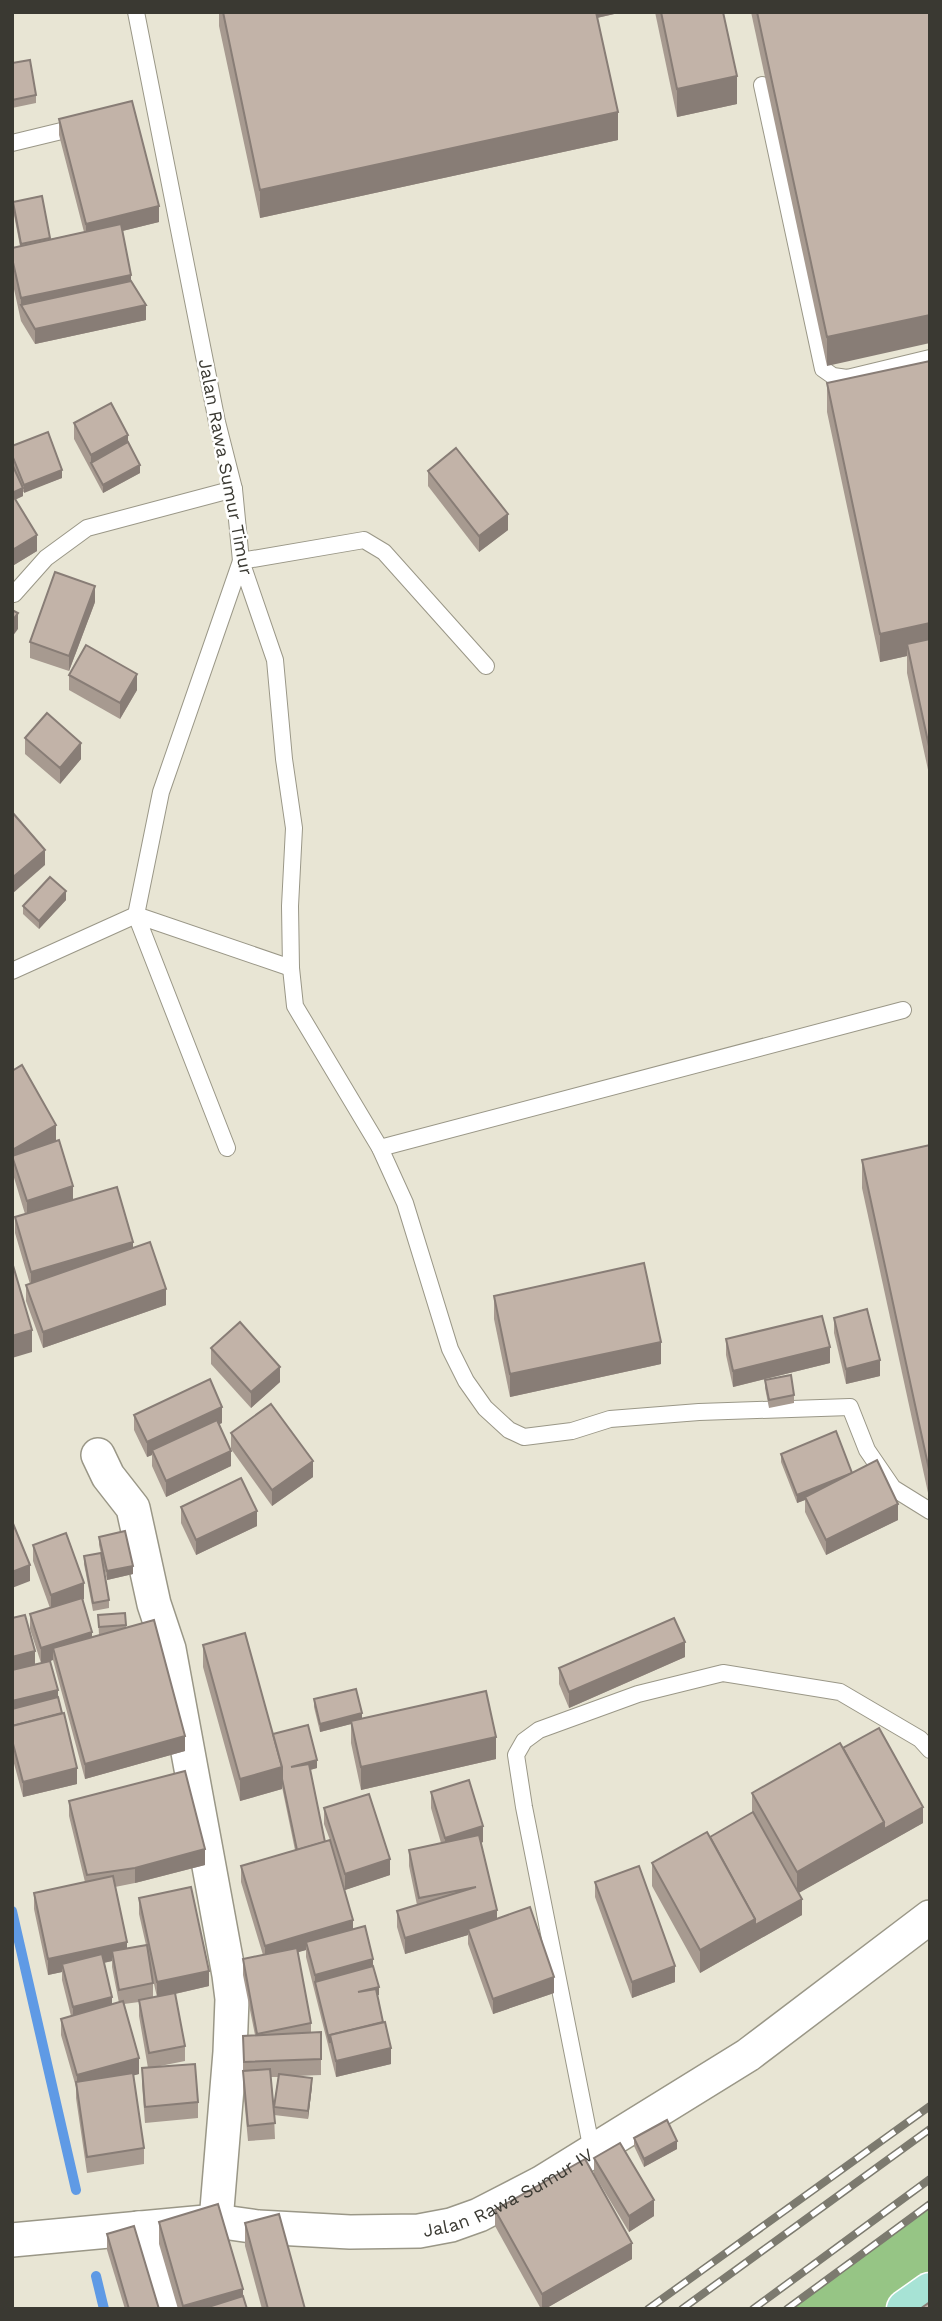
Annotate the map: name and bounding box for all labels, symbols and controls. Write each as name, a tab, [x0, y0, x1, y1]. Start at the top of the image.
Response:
street label: Jalan Rawa Sumur Timur	[195, 357, 257, 577]
street label: Jalan Rawa Sumur IV	[421, 2143, 597, 2241]

